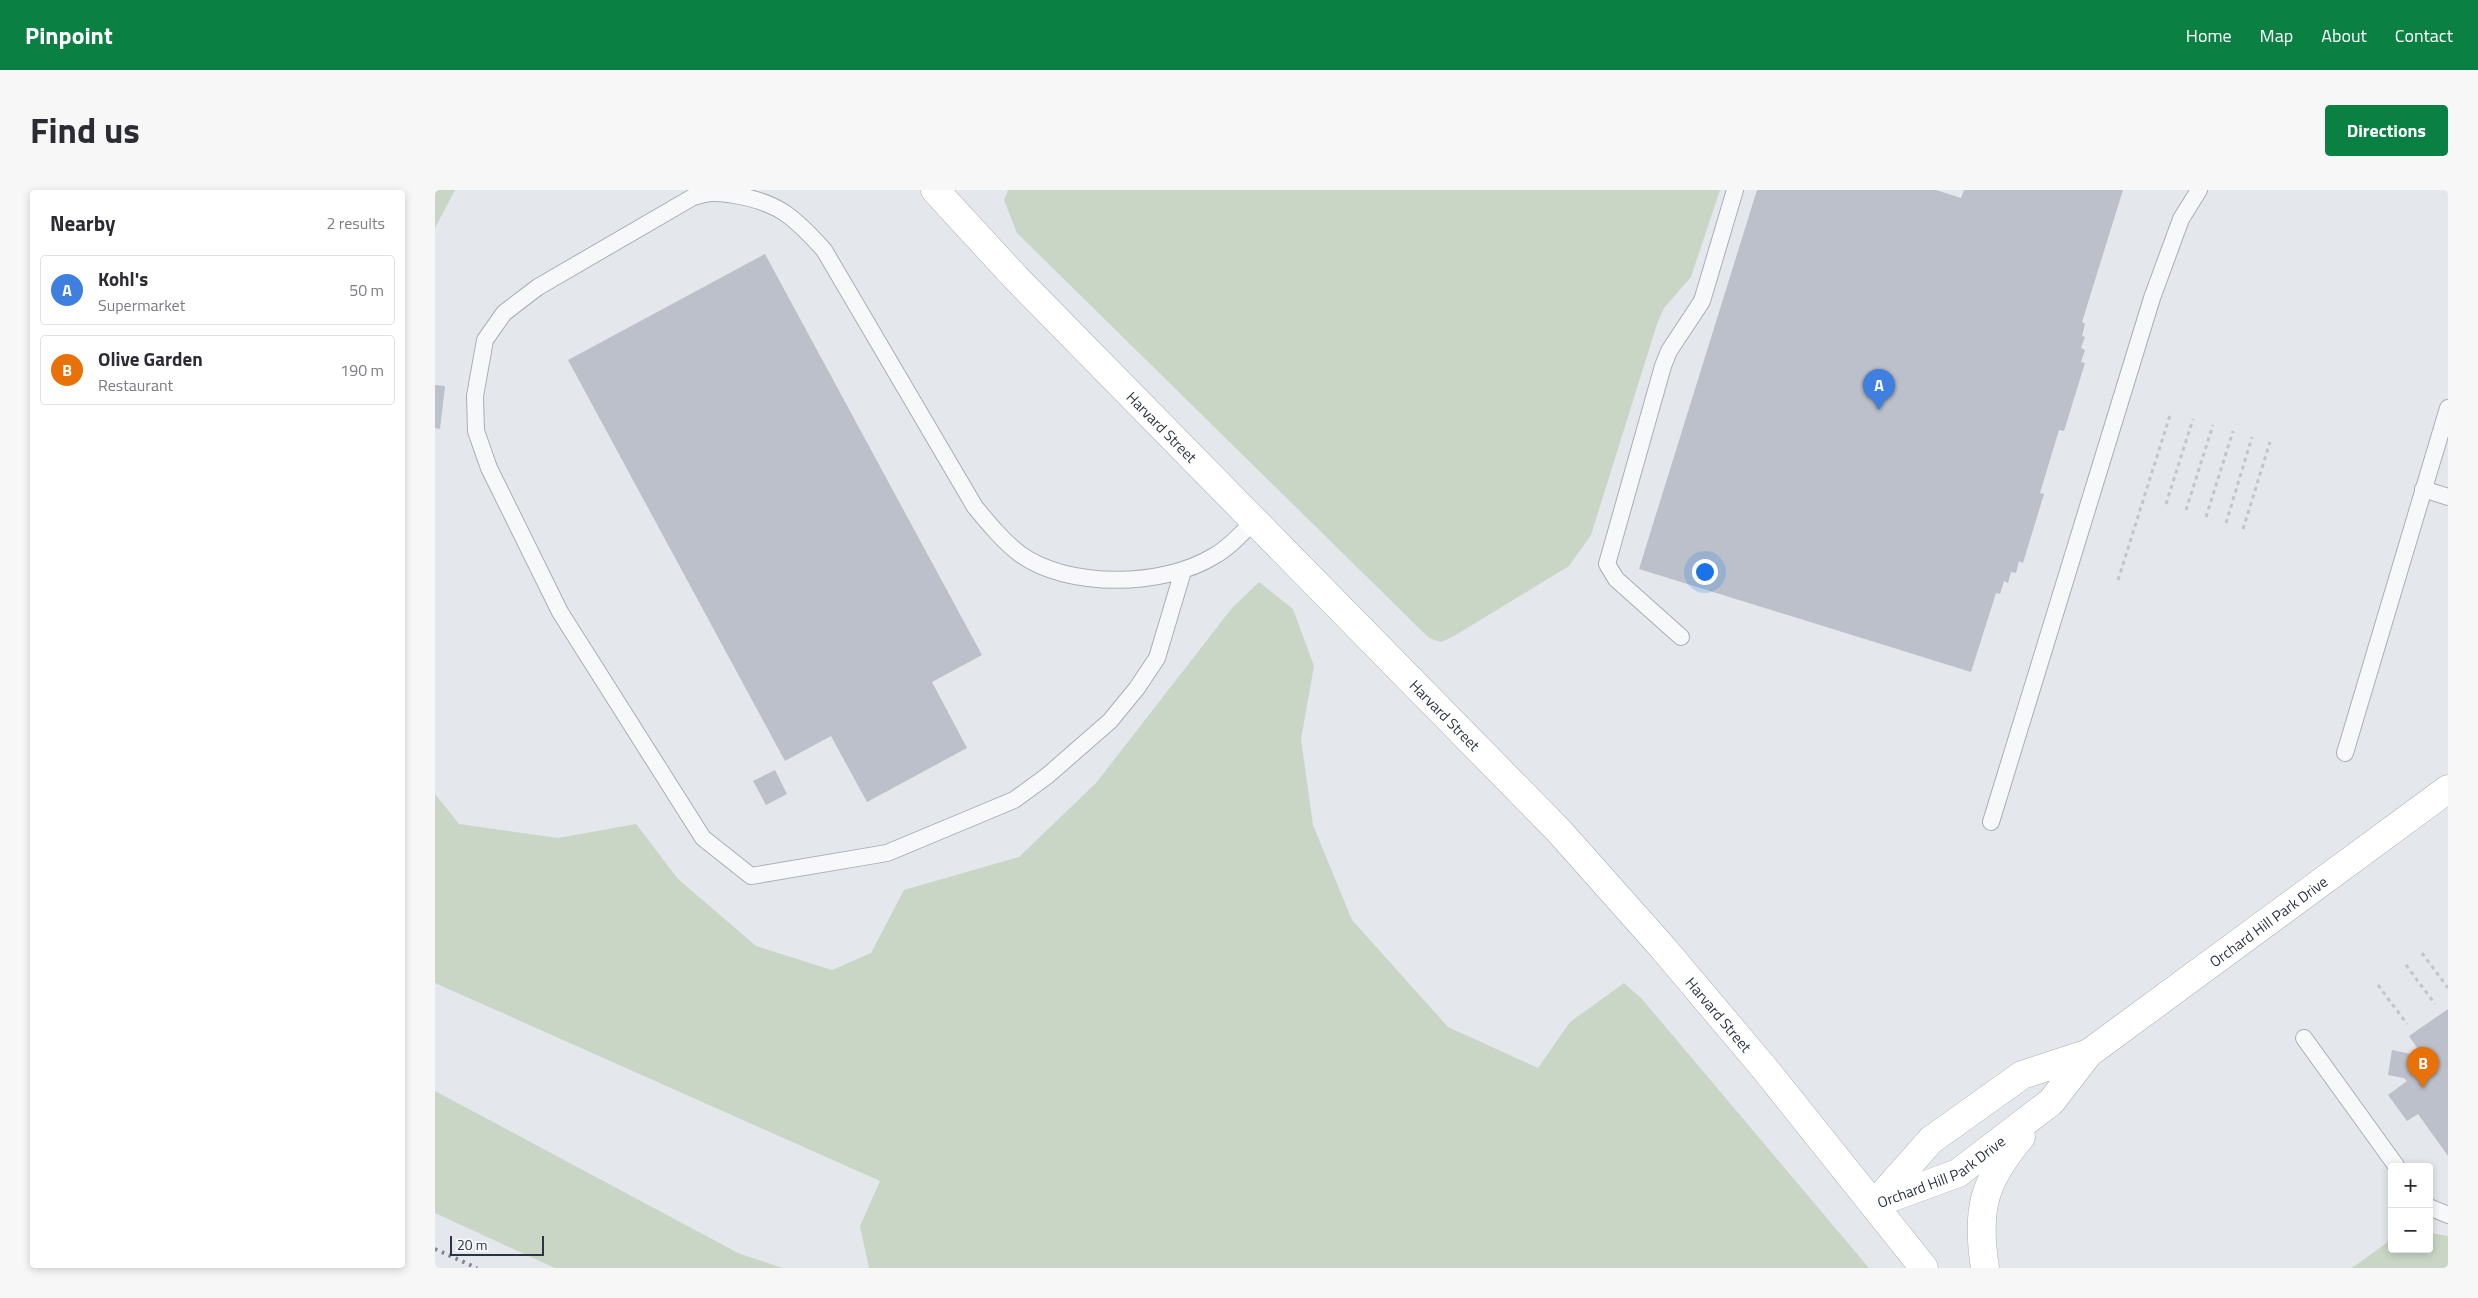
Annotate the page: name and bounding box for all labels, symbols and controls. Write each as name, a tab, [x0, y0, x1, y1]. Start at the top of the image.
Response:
text: Pinpoint	[25, 17, 113, 53]
text: Home	[2186, 22, 2232, 49]
text: Map	[2260, 22, 2293, 49]
text: About	[2321, 22, 2367, 49]
text: Contact	[2395, 22, 2453, 49]
text: Find us	[30, 103, 140, 157]
button: Directions	[2325, 105, 2448, 156]
text: Nearby	[50, 207, 115, 239]
text: 2 results	[326, 211, 385, 235]
text: Kohl's	[98, 264, 148, 293]
text: A	[62, 278, 72, 302]
text: 50 m	[349, 278, 384, 302]
text: Supermarket	[98, 293, 185, 317]
text: Olive Garden	[98, 344, 203, 373]
text: B	[62, 358, 72, 382]
text: 190 m	[340, 358, 384, 382]
pin: A	[1863, 369, 1895, 410]
text: Restaurant	[98, 373, 173, 397]
street label: Harvard Street	[1121, 386, 1203, 468]
your location	[1692, 559, 1718, 585]
street label: Harvard Street	[1404, 674, 1486, 757]
street label: Orchard Hill Park Drive	[2204, 870, 2332, 973]
street label: Harvard Street	[1680, 972, 1758, 1058]
pin: B	[2407, 1047, 2439, 1088]
street label: Orchard Hill Park Drive	[1874, 1130, 2010, 1213]
map controls	[2388, 1163, 2433, 1253]
button: +	[2388, 1163, 2433, 1208]
button: −	[2388, 1208, 2433, 1253]
scale bar	[450, 1233, 544, 1256]
text: 20 m	[457, 1234, 487, 1255]

